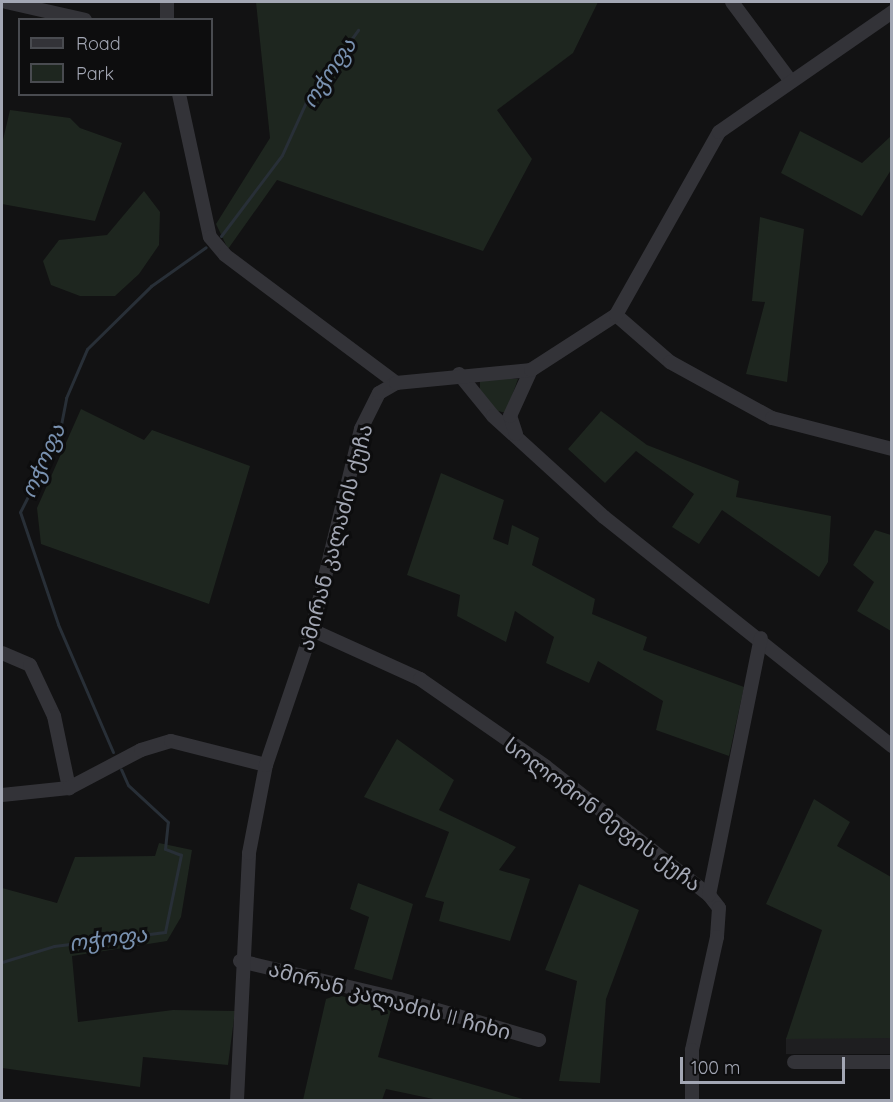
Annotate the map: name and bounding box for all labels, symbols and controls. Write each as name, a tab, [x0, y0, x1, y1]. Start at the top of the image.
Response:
legend	[18, 18, 213, 96]
text: Road	[76, 32, 121, 55]
water label: ოჭოფა	[296, 33, 362, 113]
text: Park	[76, 62, 114, 85]
water label: ოჭოფა	[15, 420, 71, 502]
street label: ამირან კალაძის ქუჩა	[293, 421, 377, 653]
street label: სოლომონ მეფის ქუჩა	[500, 732, 706, 896]
water label: ოჭოფა	[68, 921, 148, 957]
street label: ამირან კალაძის II ჩიხი	[266, 956, 514, 1044]
scale bar	[683, 1045, 848, 1083]
text: 100 m	[691, 1056, 740, 1079]

